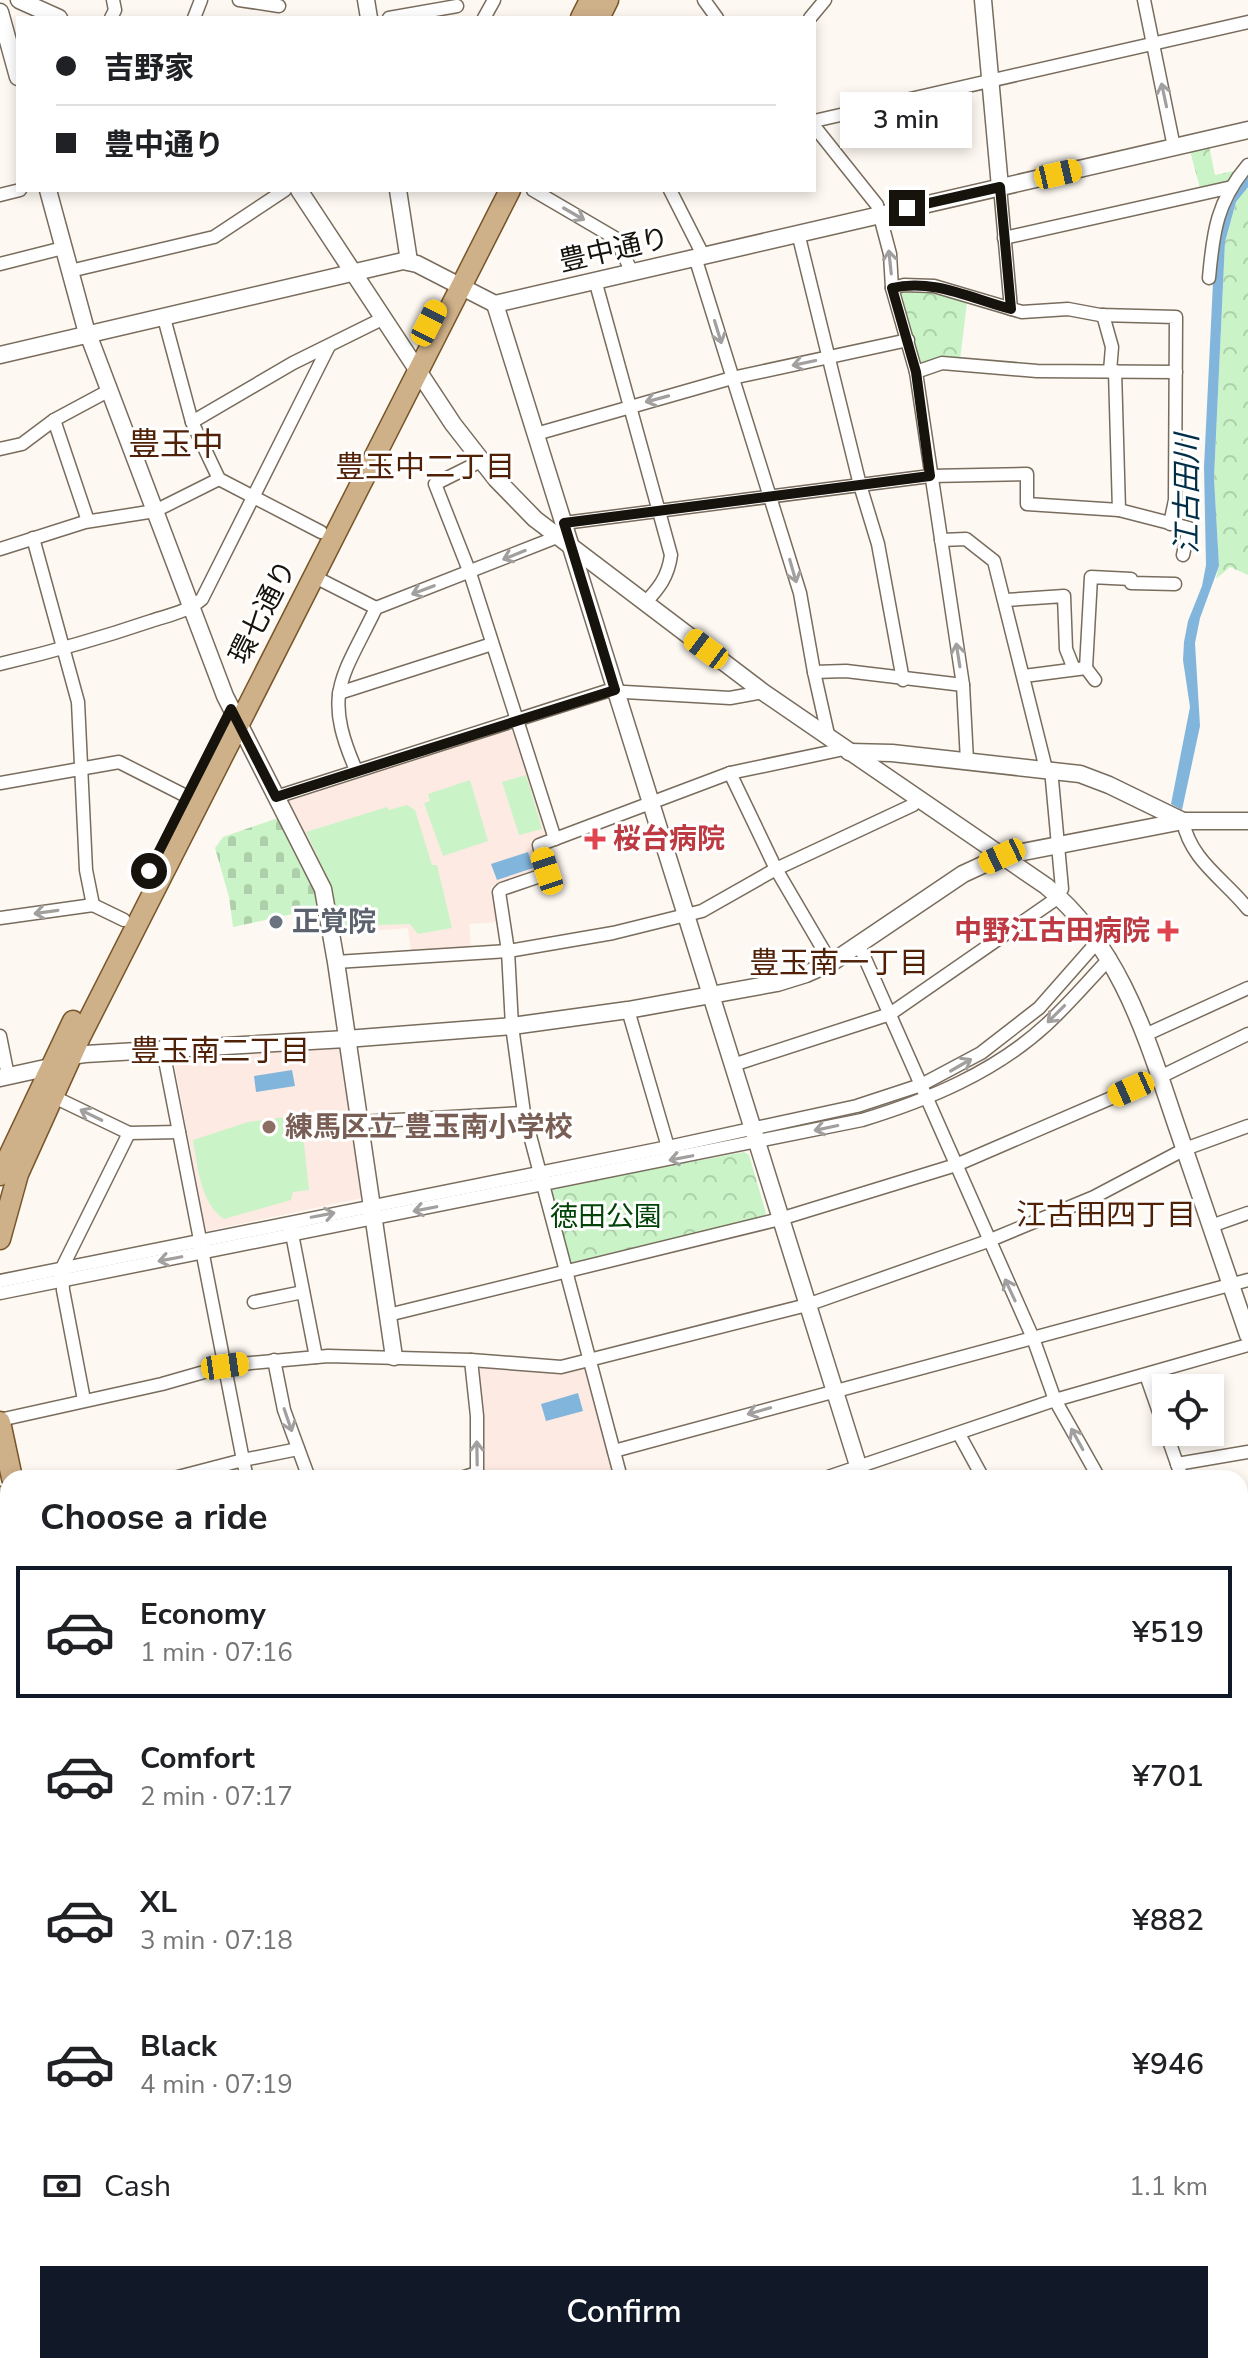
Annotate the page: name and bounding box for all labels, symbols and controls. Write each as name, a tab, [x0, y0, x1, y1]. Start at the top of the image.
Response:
text: 吉野家	[104, 48, 194, 89]
one-way arrow	[1155, 83, 1170, 108]
callout: 3 min	[841, 92, 973, 148]
text: 3 min	[873, 102, 939, 137]
text: 豊中通り	[104, 125, 224, 166]
car	[1032, 157, 1084, 191]
route end	[889, 190, 925, 226]
one-way arrow	[562, 206, 585, 222]
street label: 豊中通り	[555, 219, 673, 281]
one-way arrow	[882, 249, 897, 276]
car	[407, 296, 451, 350]
one-way arrow	[711, 318, 726, 344]
one-way arrow	[792, 356, 817, 371]
one-way arrow	[645, 392, 671, 407]
district label: 豊玉中	[128, 423, 224, 466]
water label: 江古田川	[1167, 431, 1208, 554]
district label: 豊玉中二丁目	[335, 447, 515, 488]
one-way arrow	[502, 548, 527, 563]
street label: 環七通り	[221, 553, 305, 671]
one-way arrow	[786, 558, 801, 584]
one-way arrow	[411, 584, 436, 598]
car	[680, 625, 732, 673]
one-way arrow	[950, 643, 965, 668]
place label: 桜台病院	[613, 820, 725, 858]
marker: 桜台病院	[584, 828, 606, 850]
car	[975, 835, 1029, 877]
car	[528, 844, 566, 898]
route start	[131, 853, 167, 889]
place label: 正覚院	[292, 903, 376, 941]
one-way arrow	[34, 905, 60, 920]
place label: 中野江古田病院	[954, 912, 1150, 950]
marker: 正覚院	[267, 913, 285, 931]
marker: 中野江古田病院	[1157, 920, 1179, 942]
district label: 豊玉南一丁目	[749, 943, 929, 984]
one-way arrow	[1046, 1005, 1066, 1024]
district label: 豊玉南二丁目	[130, 1031, 310, 1072]
one-way arrow	[948, 1057, 972, 1072]
car	[1104, 1068, 1158, 1110]
one-way arrow	[79, 1107, 103, 1122]
place label: 練馬区立 豊玉南小学校	[285, 1108, 573, 1146]
marker: 練馬区立 豊玉南小学校	[260, 1118, 278, 1136]
one-way arrow	[814, 1121, 840, 1136]
one-way arrow	[668, 1151, 694, 1166]
district label: 江古田四丁目	[1016, 1195, 1196, 1236]
park label: 徳田公園	[550, 1198, 662, 1236]
one-way arrow	[413, 1202, 439, 1217]
one-way arrow	[310, 1207, 336, 1222]
one-way arrow	[158, 1253, 184, 1268]
one-way arrow	[1002, 1278, 1017, 1302]
car	[200, 1351, 250, 1381]
map controls	[1152, 1374, 1224, 1446]
button: locate	[1152, 1374, 1224, 1446]
one-way arrow	[746, 1404, 772, 1419]
one-way arrow	[281, 1408, 296, 1433]
one-way arrow	[1069, 1428, 1085, 1451]
one-way arrow	[469, 1440, 485, 1467]
text: Choose a ride	[40, 1493, 268, 1542]
text: Economy	[140, 1594, 266, 1635]
icon: car	[44, 1596, 116, 1668]
text: ¥519	[1132, 1612, 1204, 1653]
text: 1 min · 07:16	[140, 1635, 293, 1670]
text: Comfort	[140, 1738, 255, 1779]
icon: car	[44, 1740, 116, 1812]
text: ¥701	[1132, 1756, 1204, 1797]
text: 2 min · 07:17	[140, 1779, 293, 1814]
text: XL	[140, 1882, 177, 1923]
icon: car	[44, 1884, 116, 1956]
text: ¥882	[1132, 1900, 1204, 1941]
text: 3 min · 07:18	[140, 1923, 293, 1958]
text: Black	[140, 2026, 217, 2067]
icon: car	[44, 2028, 116, 2100]
text: ¥946	[1132, 2044, 1204, 2085]
text: 4 min · 07:19	[140, 2067, 293, 2102]
icon: cash	[40, 2164, 84, 2208]
text: Cash	[104, 2166, 171, 2207]
text: 1.1 km	[1129, 2169, 1208, 2204]
button: Confirm	[40, 2266, 1208, 2358]

